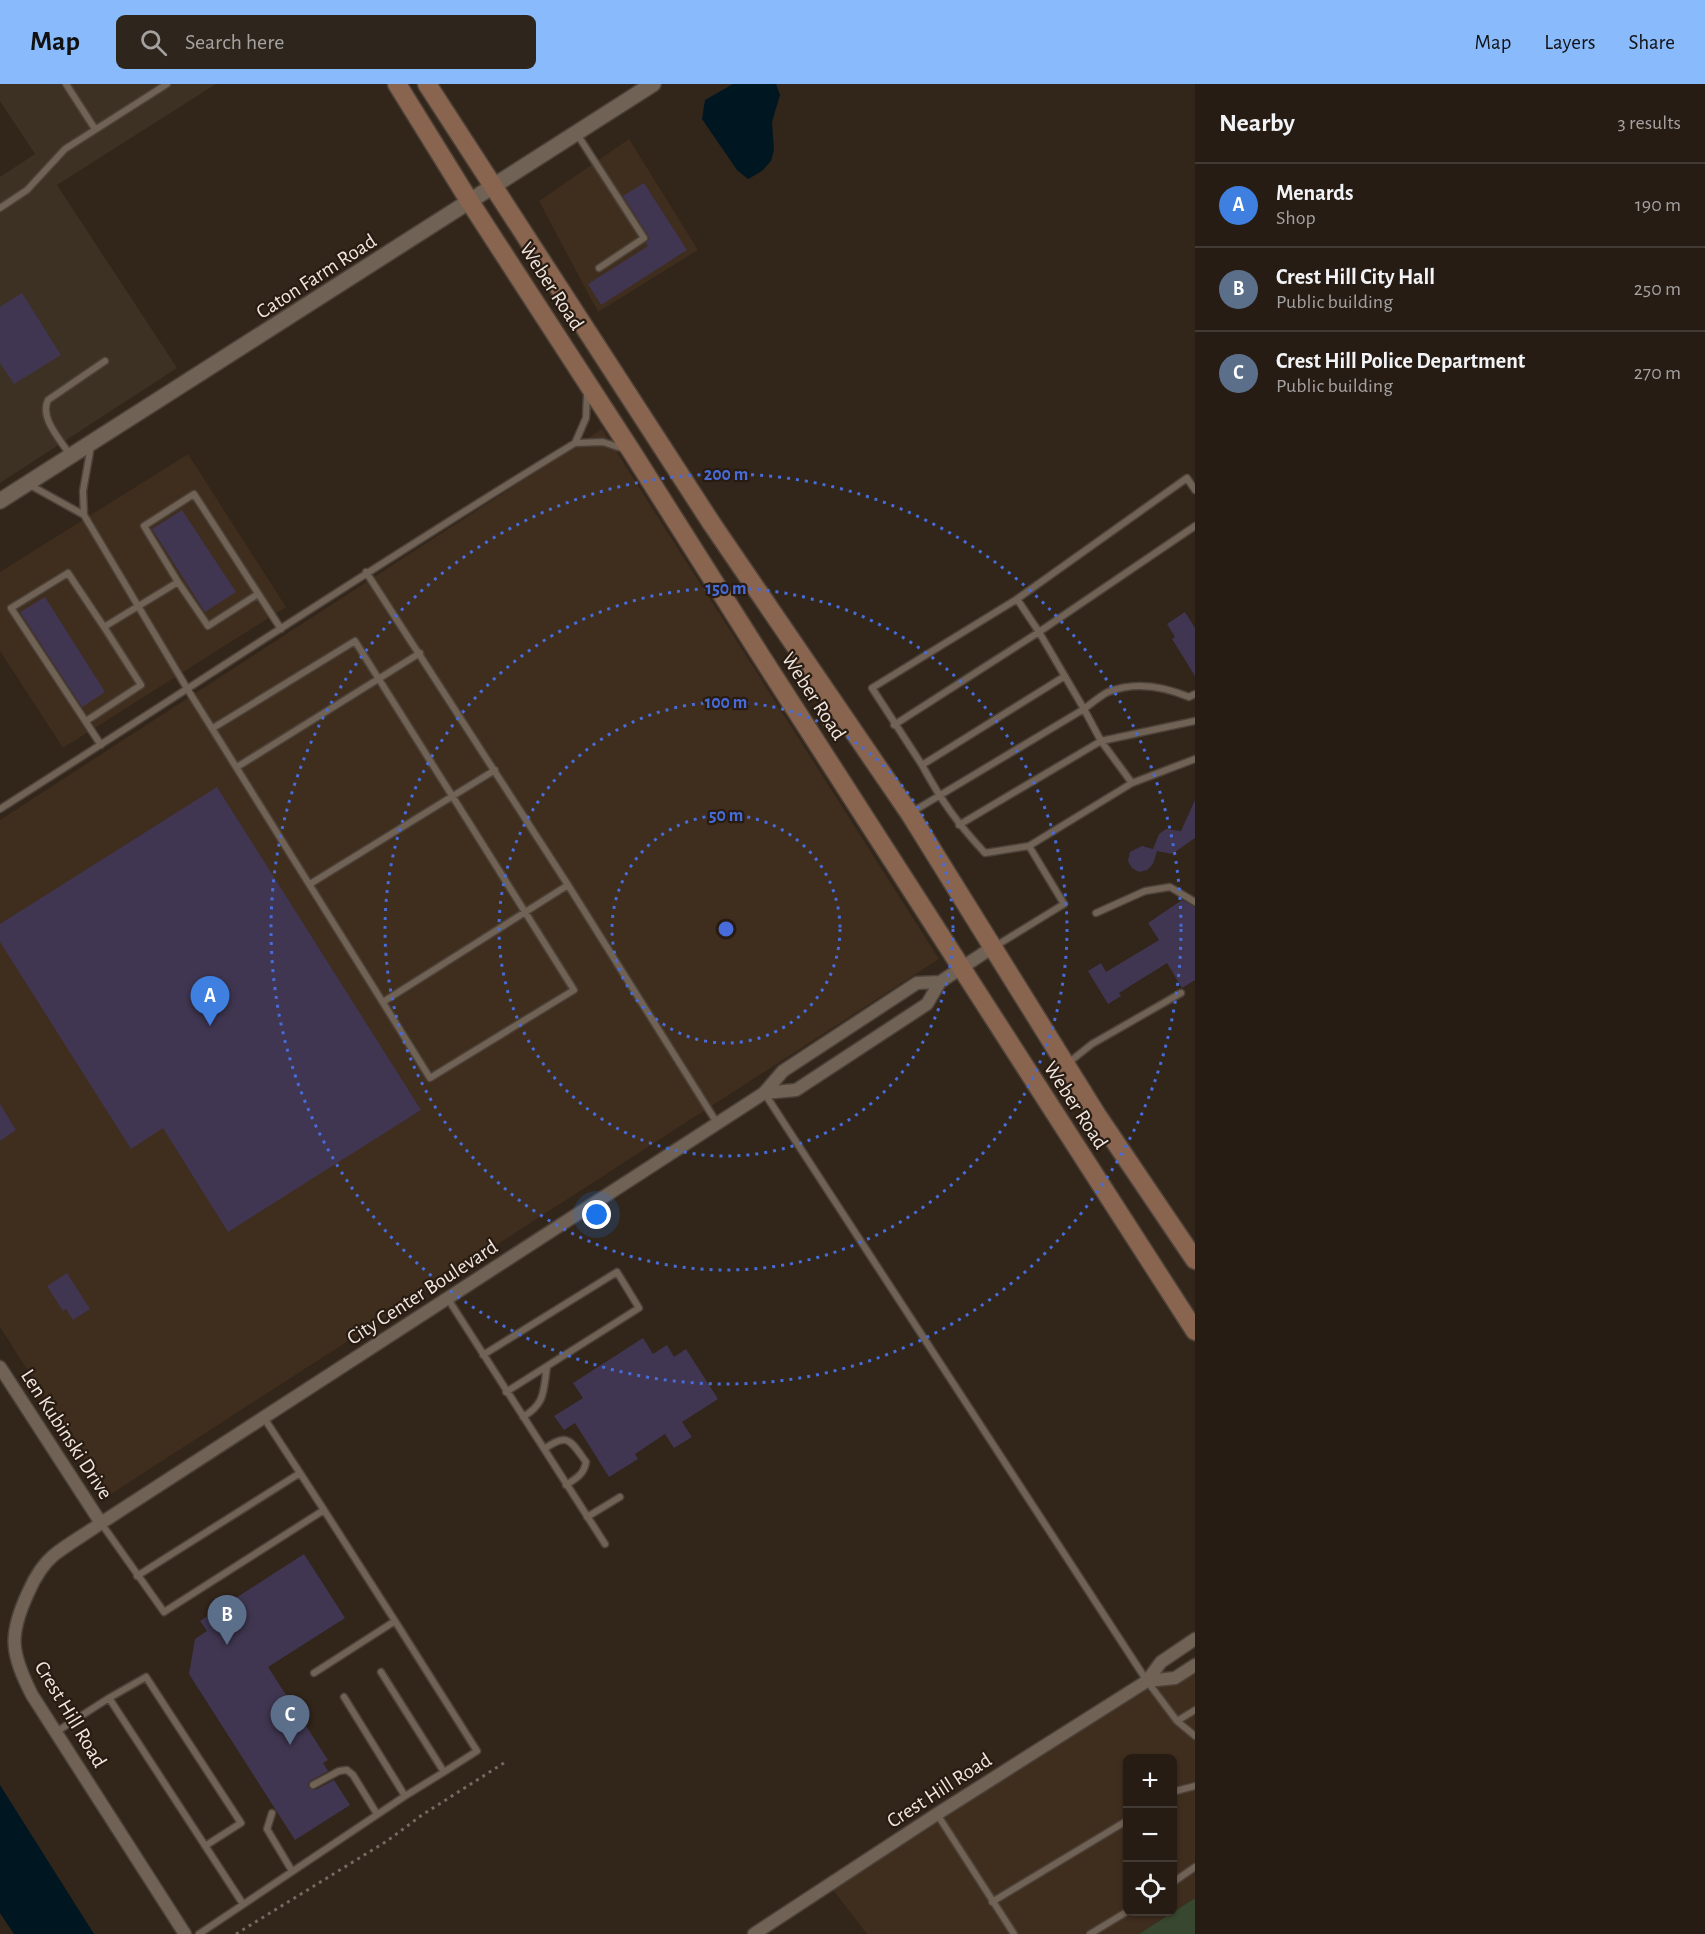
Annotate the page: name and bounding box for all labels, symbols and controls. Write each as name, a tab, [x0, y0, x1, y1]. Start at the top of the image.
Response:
search box	[116, 15, 536, 69]
icon: search	[137, 26, 170, 59]
text: Map	[30, 28, 80, 56]
text: Search here	[185, 31, 284, 53]
text: Map	[1475, 32, 1511, 53]
text: Layers	[1544, 32, 1595, 53]
text: Share	[1628, 32, 1675, 53]
text: Nearby	[1219, 110, 1295, 136]
text: 3 results	[1617, 113, 1681, 133]
text: Menards	[1276, 182, 1353, 204]
text: A	[1233, 195, 1245, 215]
text: 190 m	[1635, 195, 1681, 215]
text: Shop	[1276, 208, 1316, 228]
street label: Caton Farm Road	[253, 230, 380, 323]
street label: Weber Road	[516, 239, 588, 334]
text: Crest Hill City Hall	[1276, 266, 1435, 288]
text: B	[1233, 279, 1244, 299]
text: 250 m	[1634, 279, 1681, 299]
text: Public building	[1276, 292, 1393, 312]
text: Crest Hill Police Department	[1276, 350, 1525, 372]
text: C	[1233, 363, 1244, 383]
text: 270 m	[1634, 363, 1681, 383]
text: Public building	[1276, 376, 1393, 396]
text: 200 m	[704, 466, 748, 484]
text: 150 m	[706, 580, 746, 598]
street label: Weber Road	[778, 649, 850, 744]
text: 100 m	[705, 694, 747, 712]
text: 50 m	[709, 807, 743, 825]
centre of rings	[716, 919, 736, 939]
pin: A	[190, 976, 230, 1026]
street label: Weber Road	[1040, 1058, 1112, 1153]
your location	[582, 1200, 611, 1229]
street label: City Center Boulevard	[343, 1236, 502, 1349]
street label: Len Kubinski Drive	[17, 1365, 116, 1503]
pin: B	[208, 1596, 246, 1645]
street label: Crest Hill Road	[31, 1657, 111, 1771]
pin: C	[270, 1696, 310, 1745]
street label: Crest Hill Road	[883, 1749, 995, 1832]
map controls	[1123, 1754, 1177, 1916]
button: +	[1123, 1754, 1177, 1808]
button: −	[1123, 1808, 1177, 1862]
button: locate	[1123, 1862, 1177, 1916]

